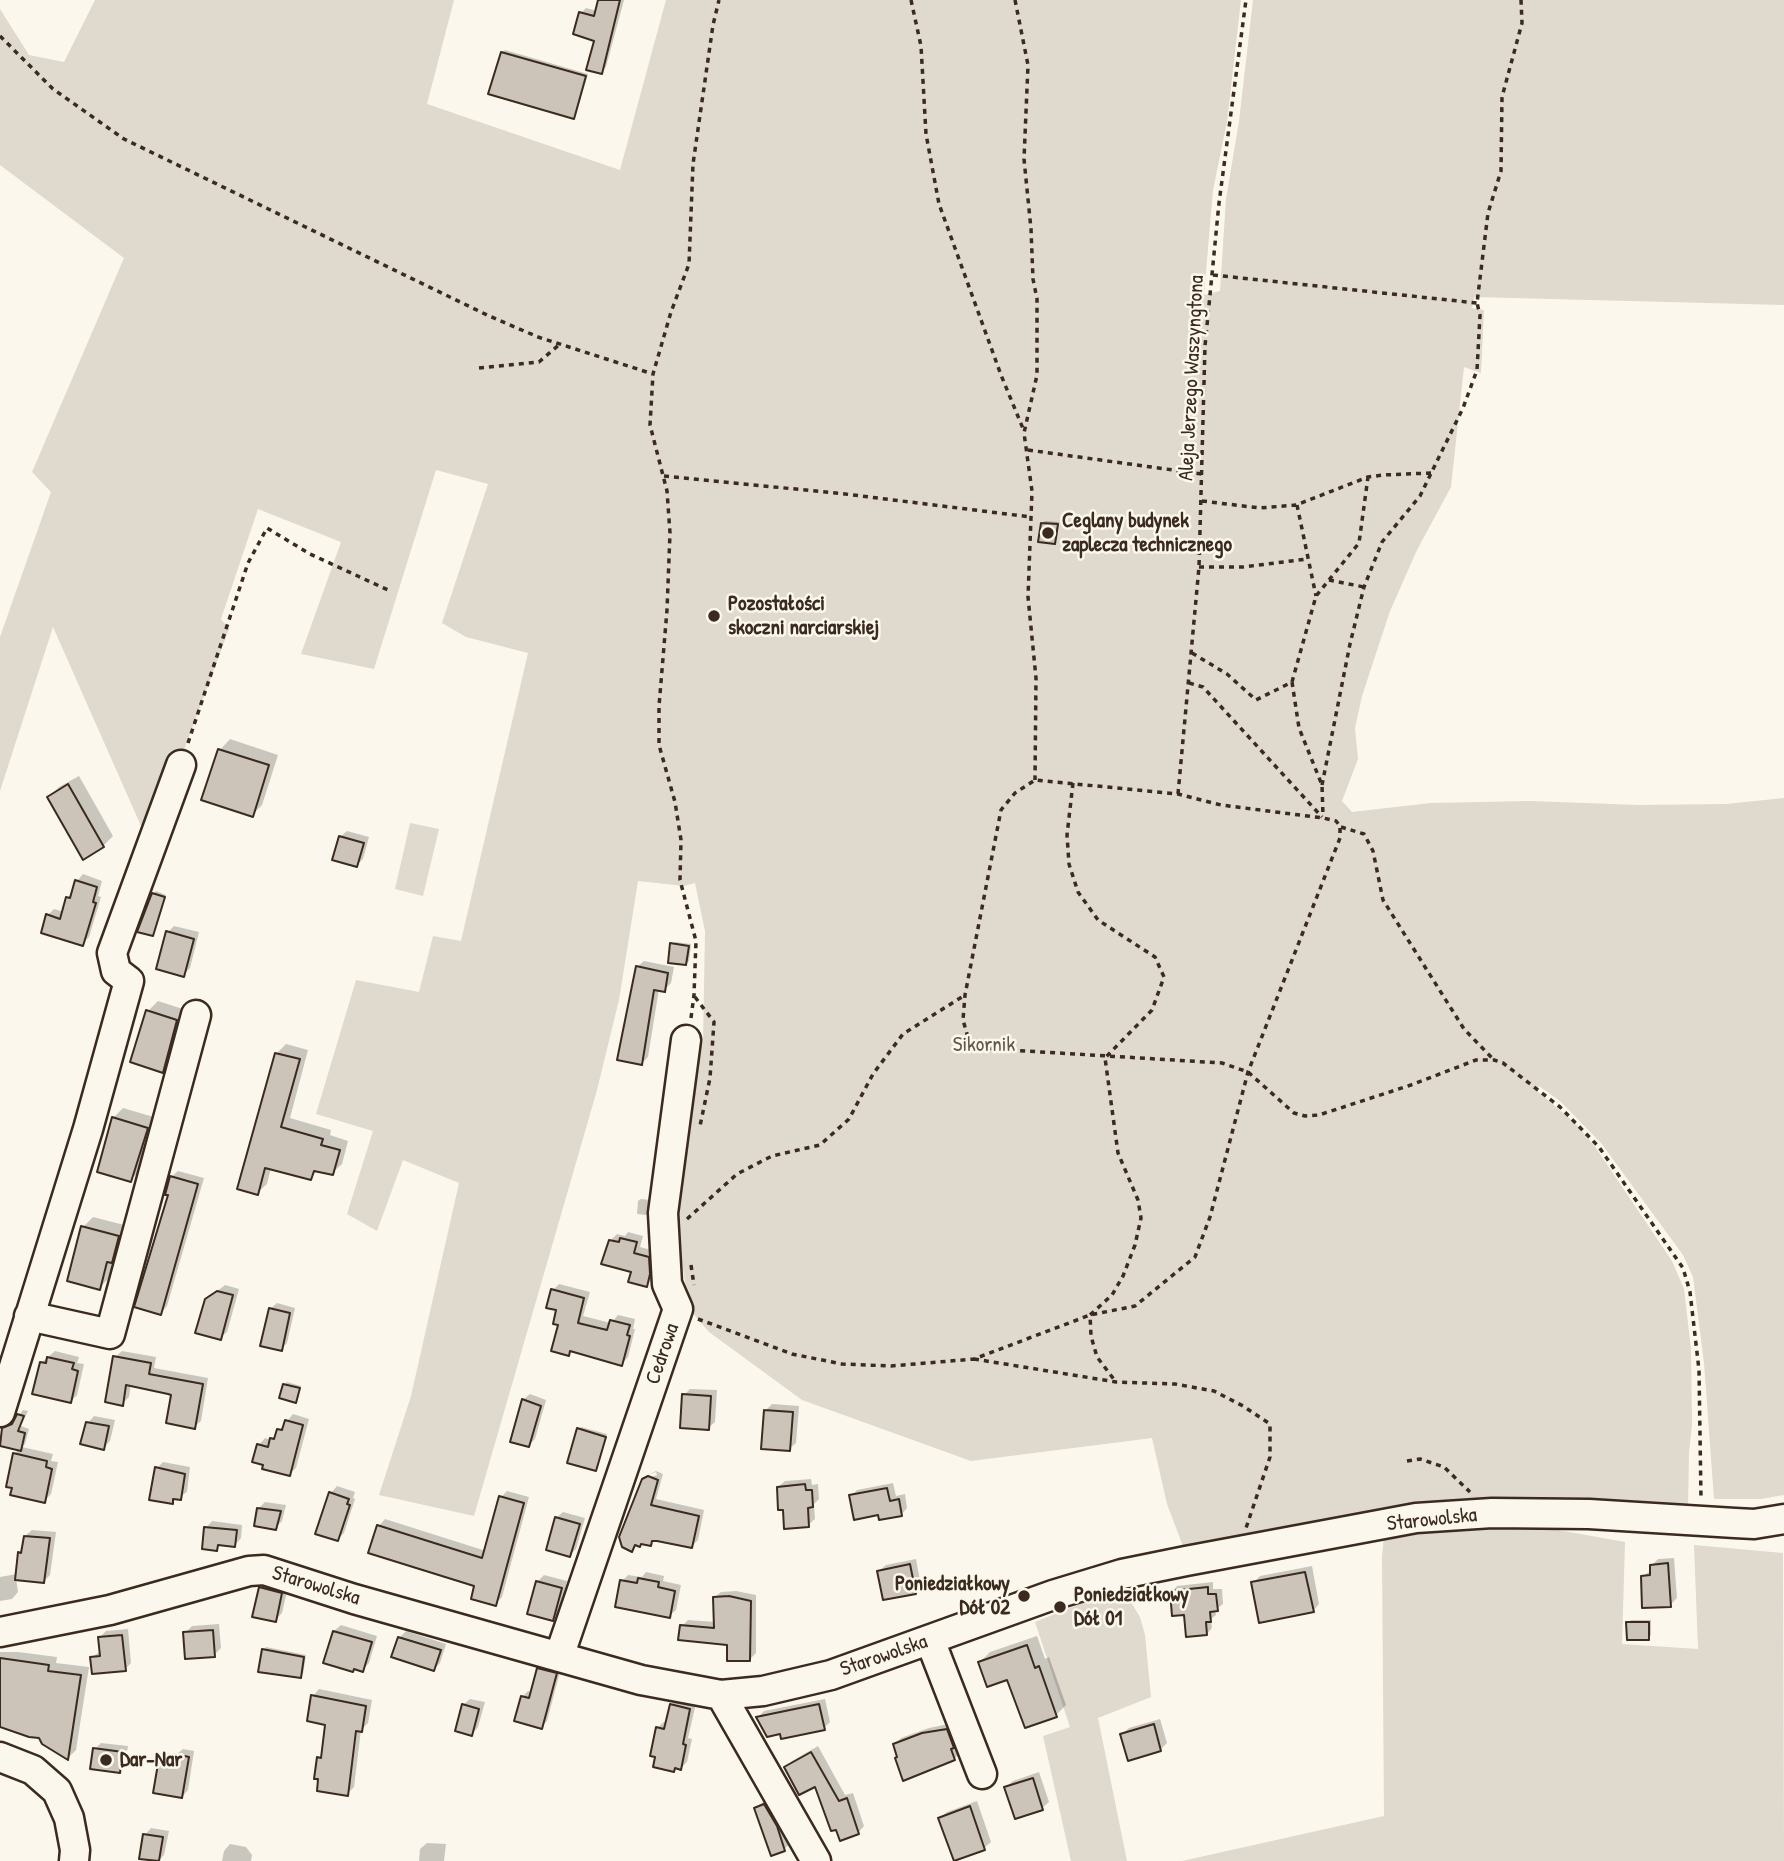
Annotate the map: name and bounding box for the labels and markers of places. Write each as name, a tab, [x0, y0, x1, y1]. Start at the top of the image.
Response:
place label: Ceglany budynek zaplecza technicznego	[1062, 508, 1232, 558]
marker: Ceglany budynek zaplecza technicznego	[1040, 525, 1056, 541]
place label: Pozostałości skoczni narciarskiej	[728, 591, 879, 641]
marker: Pozostałości skoczni narciarskiej	[706, 608, 722, 624]
place label: Poniedziałkowy Dół 02	[895, 1571, 1010, 1621]
place label: Poniedziałkowy Dół 01	[1074, 1582, 1189, 1632]
marker: Poniedziałkowy Dół 02	[1016, 1588, 1032, 1604]
marker: Poniedziałkowy Dół 01	[1052, 1599, 1068, 1615]
place label: Dar-Nar	[120, 1747, 182, 1773]
marker: Dar-Nar	[98, 1752, 114, 1768]

